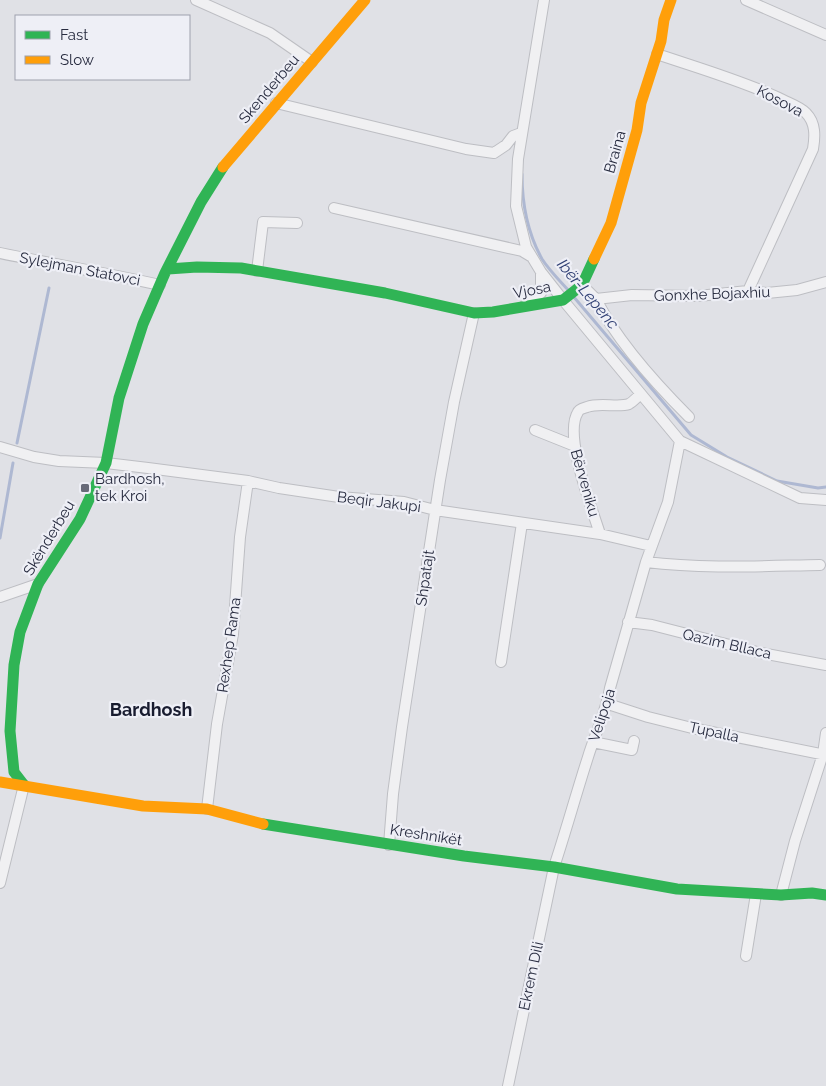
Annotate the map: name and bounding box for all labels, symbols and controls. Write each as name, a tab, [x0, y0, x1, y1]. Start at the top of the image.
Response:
legend	[15, 15, 190, 80]
text: Fast	[60, 26, 88, 44]
text: Slow	[60, 51, 94, 69]
street label: Skenderbeu	[235, 51, 303, 127]
street label: Kosova	[754, 81, 806, 121]
street label: Braina	[600, 129, 630, 175]
street label: Sylejman Statovci	[18, 248, 142, 290]
water label: Ibër-Lepenc	[553, 255, 623, 333]
street label: Vjosa	[512, 278, 552, 302]
street label: Gonxhe Bojaxhiu	[654, 283, 771, 305]
street label: Bërveniku	[567, 447, 603, 519]
place label: Bardhosh, tek Kroi	[95, 470, 165, 505]
marker: Bardhosh, tek Kroi	[79, 482, 91, 494]
street label: Beqir Jakupi	[336, 488, 422, 516]
street label: Skënderbeu	[20, 497, 79, 579]
street label: Shpatajt	[412, 549, 438, 607]
street label: Rexhep Rama	[213, 596, 245, 694]
street label: Qazim Bllaca	[681, 625, 773, 663]
street label: Velipoja	[585, 686, 619, 744]
district label: Bardhosh	[110, 699, 192, 720]
street label: Tupalla	[687, 718, 741, 746]
street label: Kreshnikët	[389, 820, 463, 850]
street label: Ekrem Dili	[515, 940, 547, 1012]

